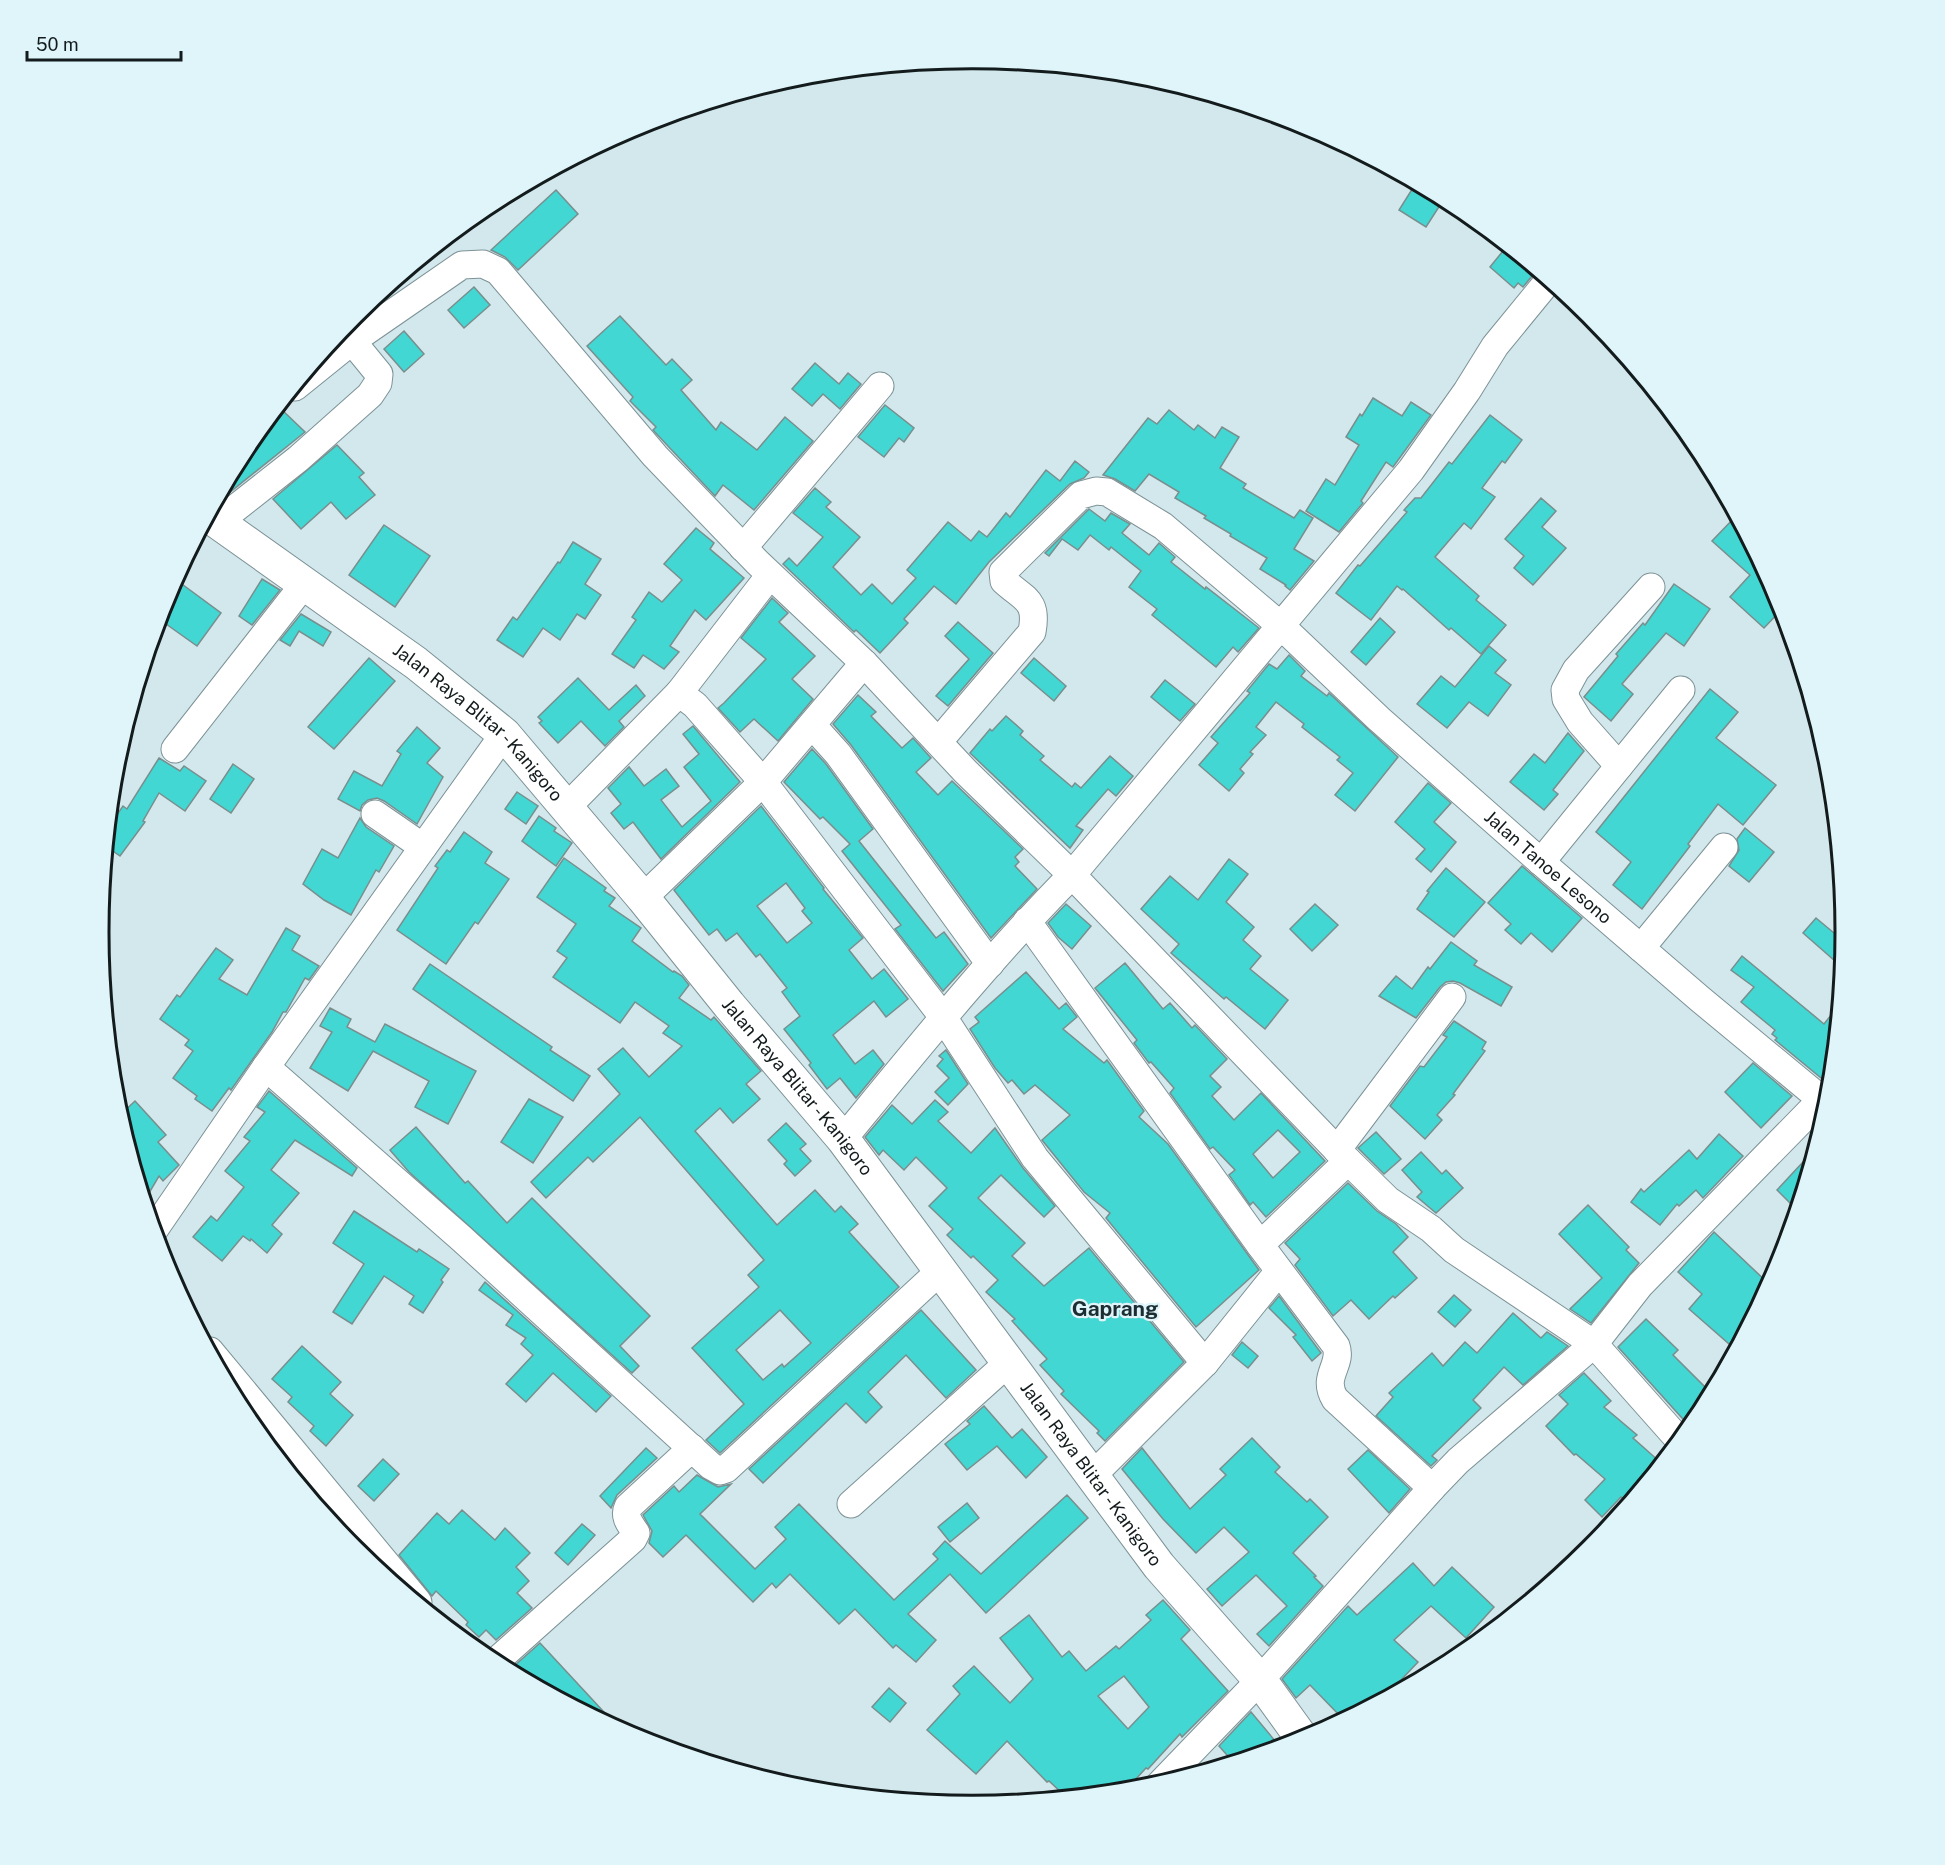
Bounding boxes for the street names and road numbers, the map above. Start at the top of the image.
street label: Jalan Raya Blitar - Kanigoro [389,639,567,805]
street label: Jalan Tanoe Lesono [1480,806,1616,928]
street label: Jalan Raya Blitar - Kanigoro [718,994,877,1179]
street label: Jalan Raya Blitar - Kanigoro [1016,1377,1166,1570]

